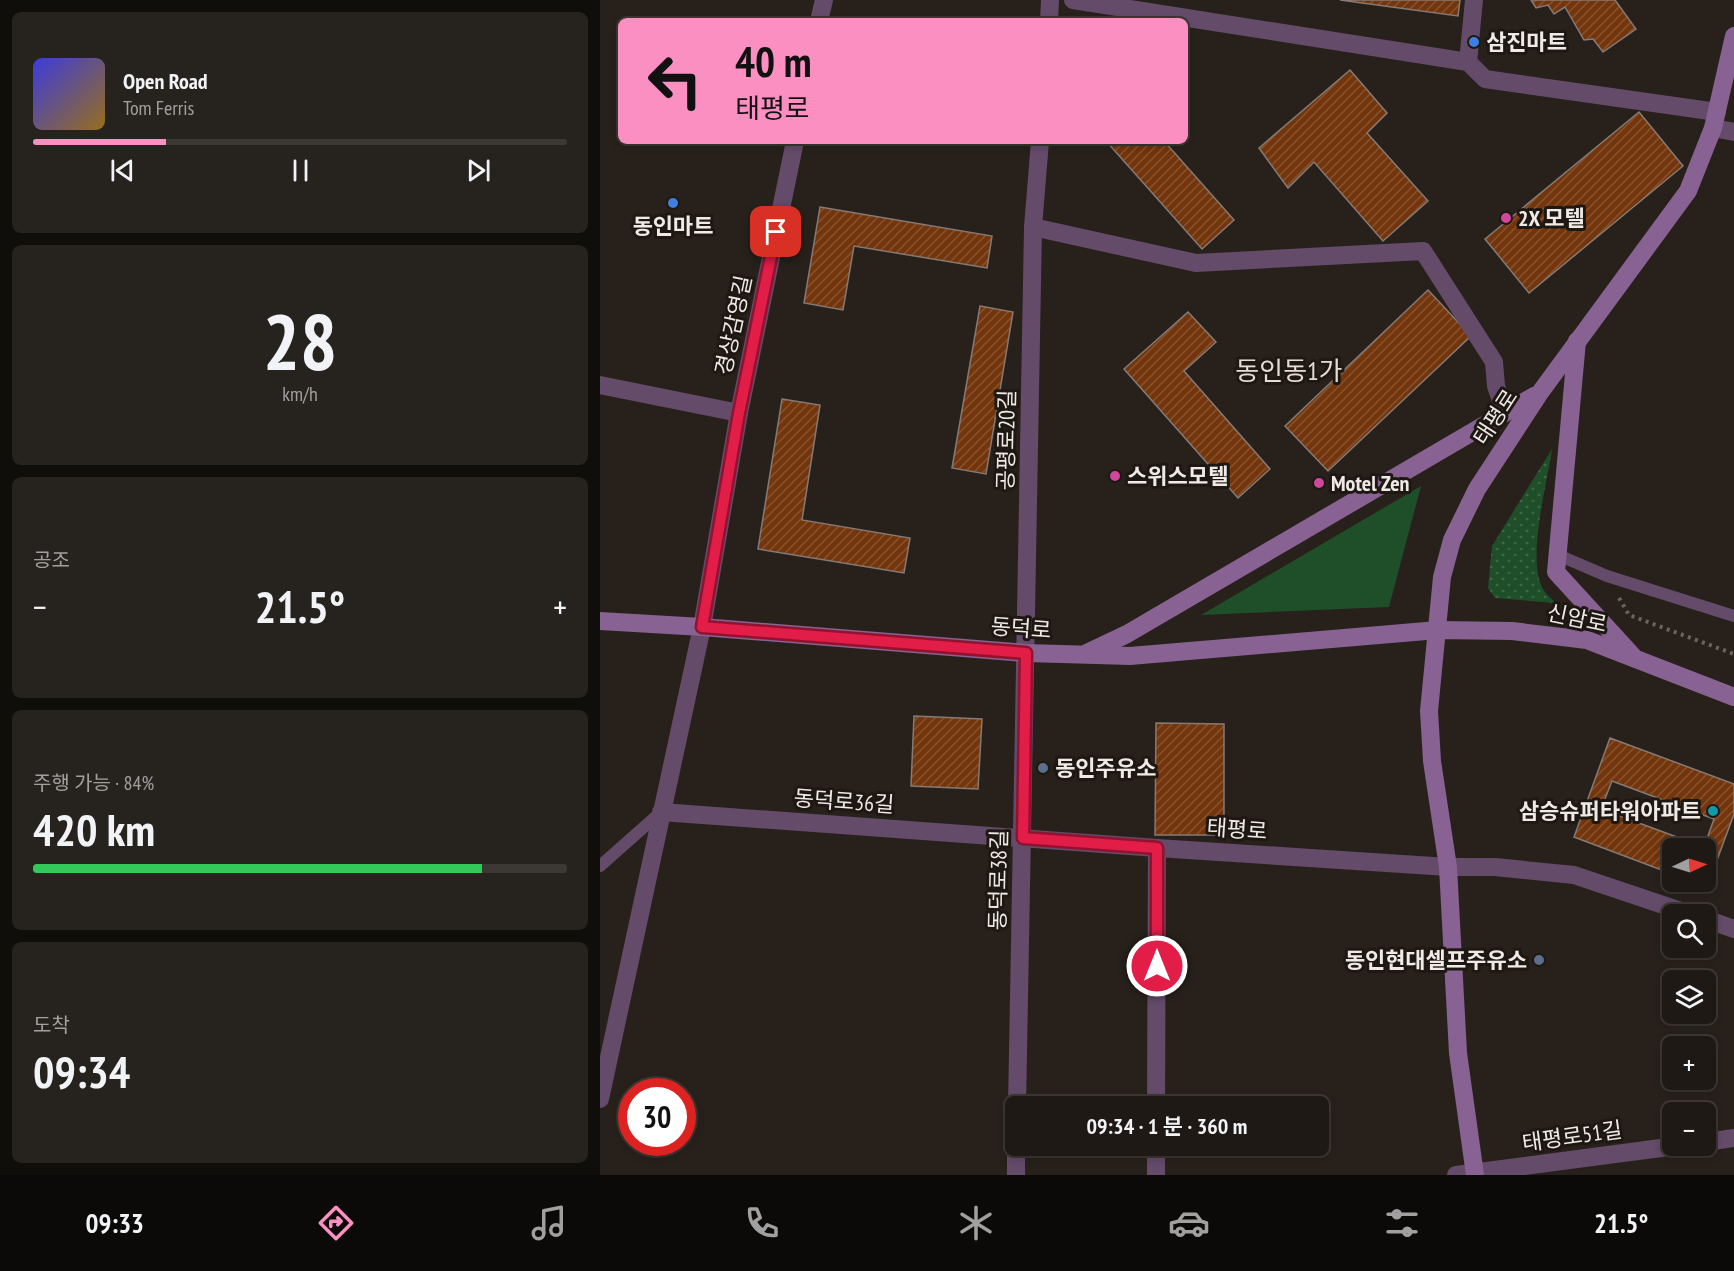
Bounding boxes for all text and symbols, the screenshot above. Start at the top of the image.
place label: 삼진마트 [1486,28,1567,56]
text: 40 m [735,34,812,89]
marker: 삼진마트 [1467,35,1481,49]
icon: left [636,42,714,120]
text: Open Road [123,67,208,95]
text: 태평로 [735,91,810,125]
text: Tom Ferris [123,95,194,121]
icon: previous [106,154,139,187]
icon: pause [284,154,317,187]
icon: next [462,154,495,187]
marker: 동인마트 [666,196,680,210]
place label: 2X 모텔 [1518,204,1585,232]
pin [750,206,801,257]
marker: 2X 모텔 [1499,211,1513,225]
place label: 동인마트 [633,212,713,240]
icon: arrive [759,215,792,248]
street label: 경상감영길 [709,273,757,377]
text: 28 [263,291,337,392]
district label: 동인동1가 [1235,354,1343,387]
text: km/h [282,381,318,407]
street label: 태평로 [1467,384,1523,450]
street label: 공평로20길 [991,389,1021,491]
place label: 스위스모텔 [1127,462,1228,490]
marker: 스위스모텔 [1108,469,1122,483]
place label: Motel Zen [1331,469,1410,497]
marker: Motel Zen [1312,476,1326,490]
text: 공조 [33,547,70,573]
text: 21.5° [255,577,345,635]
text: − [33,585,47,628]
text: + [553,585,567,628]
street label: 신암로 [1544,598,1610,638]
street label: 동덕로 [990,612,1052,644]
place label: 동인주유소 [1055,754,1156,782]
marker: 동인주유소 [1036,761,1050,775]
text: 주행 가능 · 84% [33,770,154,796]
street label: 동덕로36길 [793,784,895,818]
place label: 삼승슈퍼타워아파트 [1519,797,1701,825]
text: 420 km [33,800,155,858]
marker: 삼승슈퍼타워아파트 [1706,804,1720,818]
street label: 태평로 [1206,813,1268,845]
street label: 동덕로38길 [983,829,1013,931]
north arrow [1662,838,1716,892]
map controls [1662,838,1716,1156]
button: search [1662,904,1716,958]
position arrow [1125,934,1189,998]
place label: 동인현대셀프주유소 [1345,946,1527,974]
marker: 동인현대셀프주유소 [1532,953,1546,967]
button: layers [1662,970,1716,1024]
text: 도착 [33,1012,70,1038]
button: + [1662,1036,1716,1090]
text: 09:34 [33,1042,130,1100]
speed limit sign: 30 [618,1078,696,1156]
button: − [1662,1102,1716,1156]
text: 09:34 · 1 분 · 360 m [1087,1112,1247,1140]
street label: 태평로51길 [1520,1115,1624,1157]
icon: directions [315,1202,357,1244]
icon: music [528,1202,570,1244]
icon: phone [741,1202,783,1244]
icon: climate [955,1202,997,1244]
icon: car [1168,1202,1210,1244]
icon: filters [1381,1202,1423,1244]
text: 09:33 [86,1206,144,1240]
text: 21.5° [1594,1206,1648,1240]

